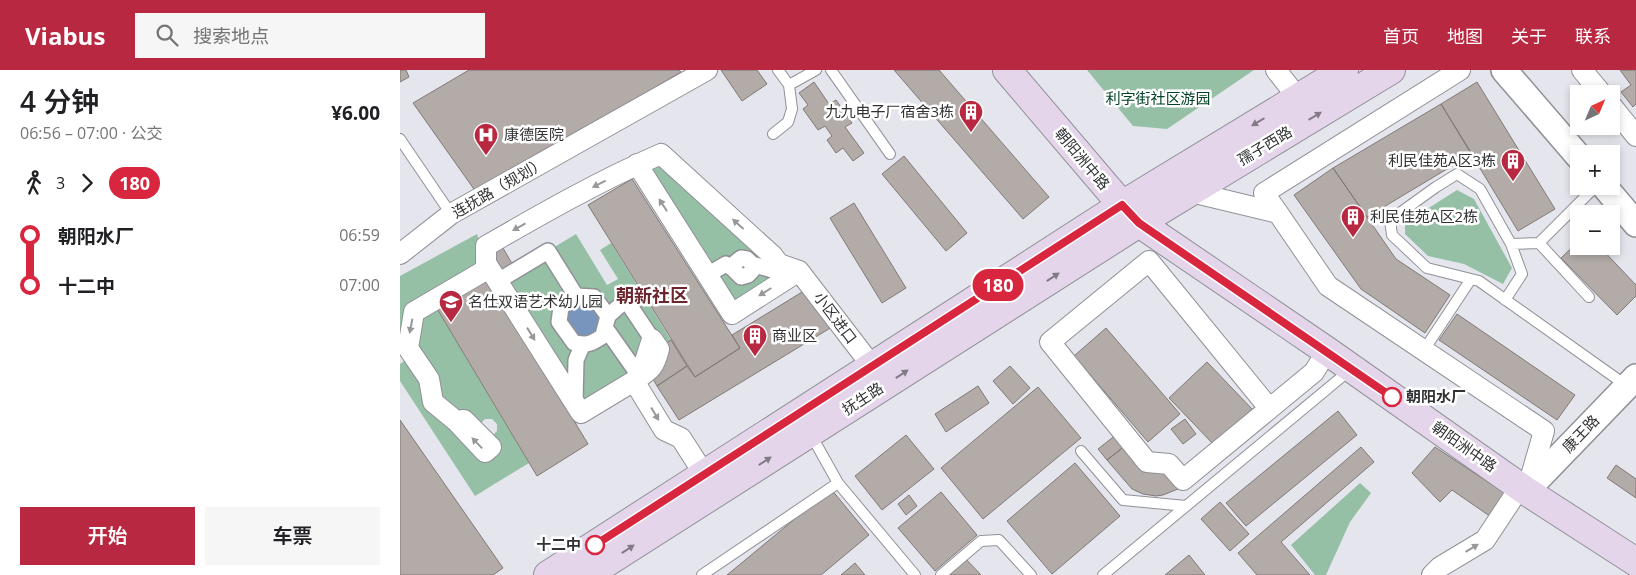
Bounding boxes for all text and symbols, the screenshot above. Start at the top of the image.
search box [135,13,485,58]
text: Viabus [25,19,105,52]
icon: search [153,21,181,49]
text: 搜索地点 [193,23,269,49]
text: 首页 [1383,24,1419,48]
text: 地图 [1447,24,1483,48]
text: 关于 [1511,24,1547,48]
text: 联系 [1575,24,1611,48]
text: 4 分钟 [20,82,99,120]
north arrow [1570,85,1620,135]
map controls [1570,85,1620,255]
park label: 利字街社区游园 [1105,88,1211,108]
building icon: 九九电子厂宿舍3栋 [958,99,984,133]
text: ¥6.00 [331,100,380,126]
place label: 九九电子厂宿舍3栋 [825,101,954,121]
one-way arrow [1309,111,1322,120]
one-way arrow [1251,118,1264,127]
street label: 孺子西路 [1234,121,1295,169]
text: 06:56 – 07:00 · 公交 [20,122,162,144]
hospital icon: 康德医院 [473,122,499,156]
street label: 朝阳洲中路 [1051,123,1115,194]
place label: 康德医院 [504,124,564,144]
button: + [1570,145,1620,195]
building icon: 利民佳苑A区3栋 [1500,148,1526,182]
place label: 利民佳苑A区3栋 [1388,150,1496,170]
street label: 连抚路（规划） [448,152,549,222]
icon: walk [20,169,48,197]
icon: forward [73,169,101,197]
text: 180 [119,171,150,195]
text: 3 [56,172,65,194]
one-way arrow [592,180,606,188]
one-way arrow [658,199,668,212]
building icon: 利民佳苑A区2栋 [1340,204,1366,238]
button: − [1570,205,1620,255]
place label: 利民佳苑A区2栋 [1370,206,1478,226]
one-way arrow [732,218,744,230]
text: 朝阳水厂 [58,223,134,249]
one-way arrow [512,223,525,232]
text: 06:59 [339,224,380,246]
line badge: 180 [969,269,1027,301]
one-way arrow [1047,272,1060,282]
text: 十二中 [58,273,115,299]
text: 180 [983,273,1013,297]
text: 07:00 [339,274,380,296]
district label: 朝新社区 [616,283,688,307]
street label: 小区进口 [810,287,862,347]
one-way arrow [759,288,772,297]
school or university icon: 名仕双语艺术幼儿园 [438,289,464,323]
place label: 名仕双语艺术幼儿园 [468,291,603,311]
one-way arrow [407,318,415,334]
building icon: 商业区 [742,323,768,357]
place label: 商业区 [772,325,817,345]
one-way arrow [526,327,536,340]
one-way arrow [895,369,908,379]
street label: 抚生路 [838,378,887,419]
place label: 朝阳水厂 [1406,386,1466,406]
marker: 朝阳水厂 [1382,387,1402,407]
one-way arrow [650,408,659,421]
street label: 康王路 [1557,410,1603,456]
street label: 朝阳洲中路 [1428,416,1501,476]
one-way arrow [471,437,483,449]
one-way arrow [758,457,771,466]
button: 开始 [20,507,195,565]
button: 车票 [205,507,380,565]
place label: 十二中 [536,534,581,554]
marker: 十二中 [585,535,605,555]
one-way arrow [1466,543,1479,552]
one-way arrow [621,544,634,553]

